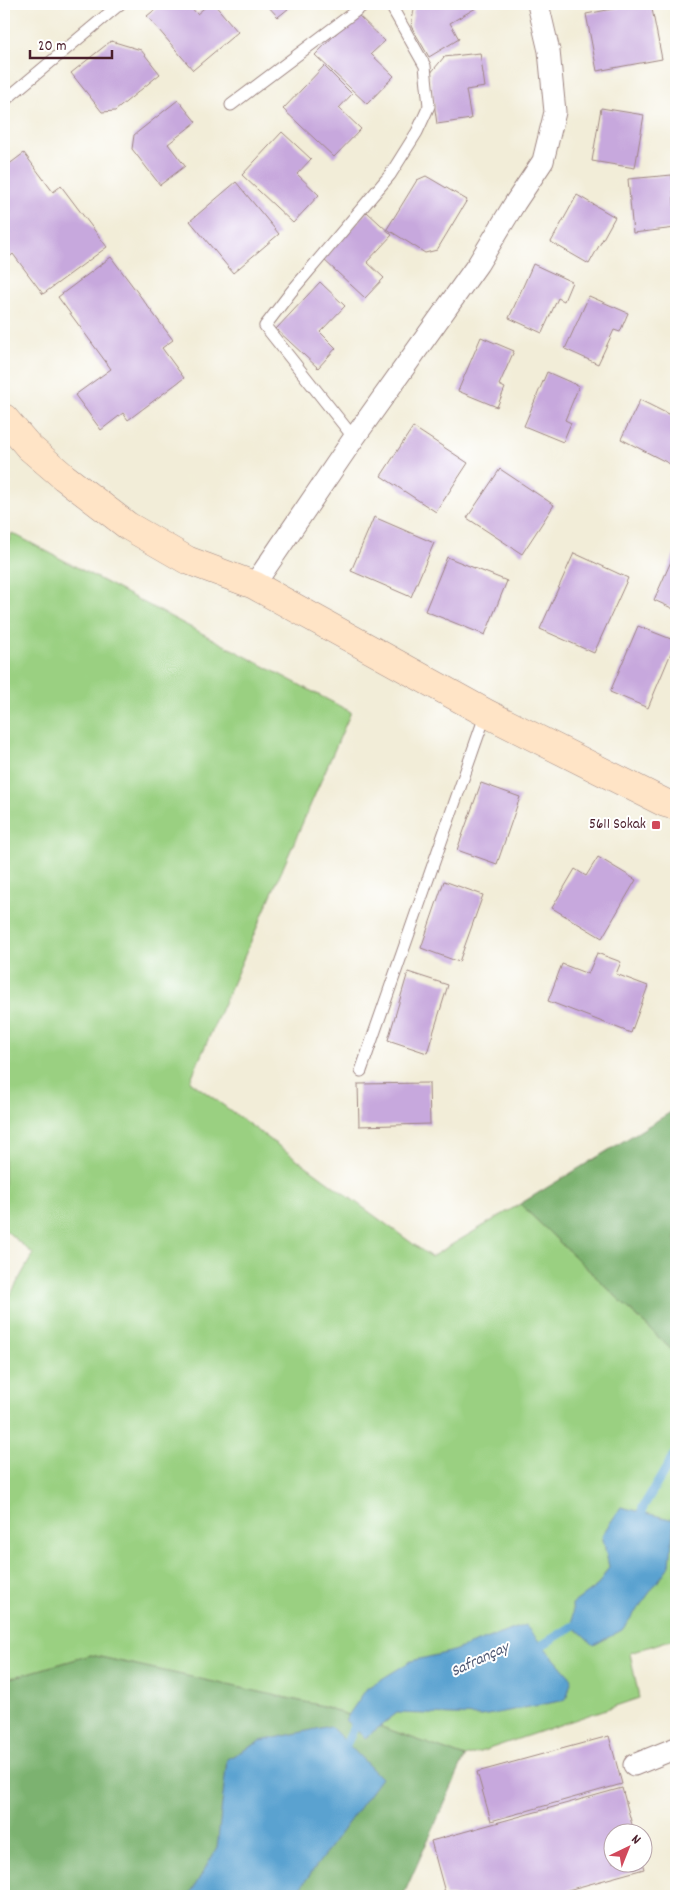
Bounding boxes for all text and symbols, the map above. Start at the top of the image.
scale bar [30,28,112,60]
text: 20 m [38,36,66,58]
place label: 5611 Sokak [589,814,646,836]
marker: 5611 Sokak [650,819,662,831]
water label: Safrançay [447,1636,515,1683]
north arrow [602,1822,652,1872]
text: N [626,1830,645,1850]

